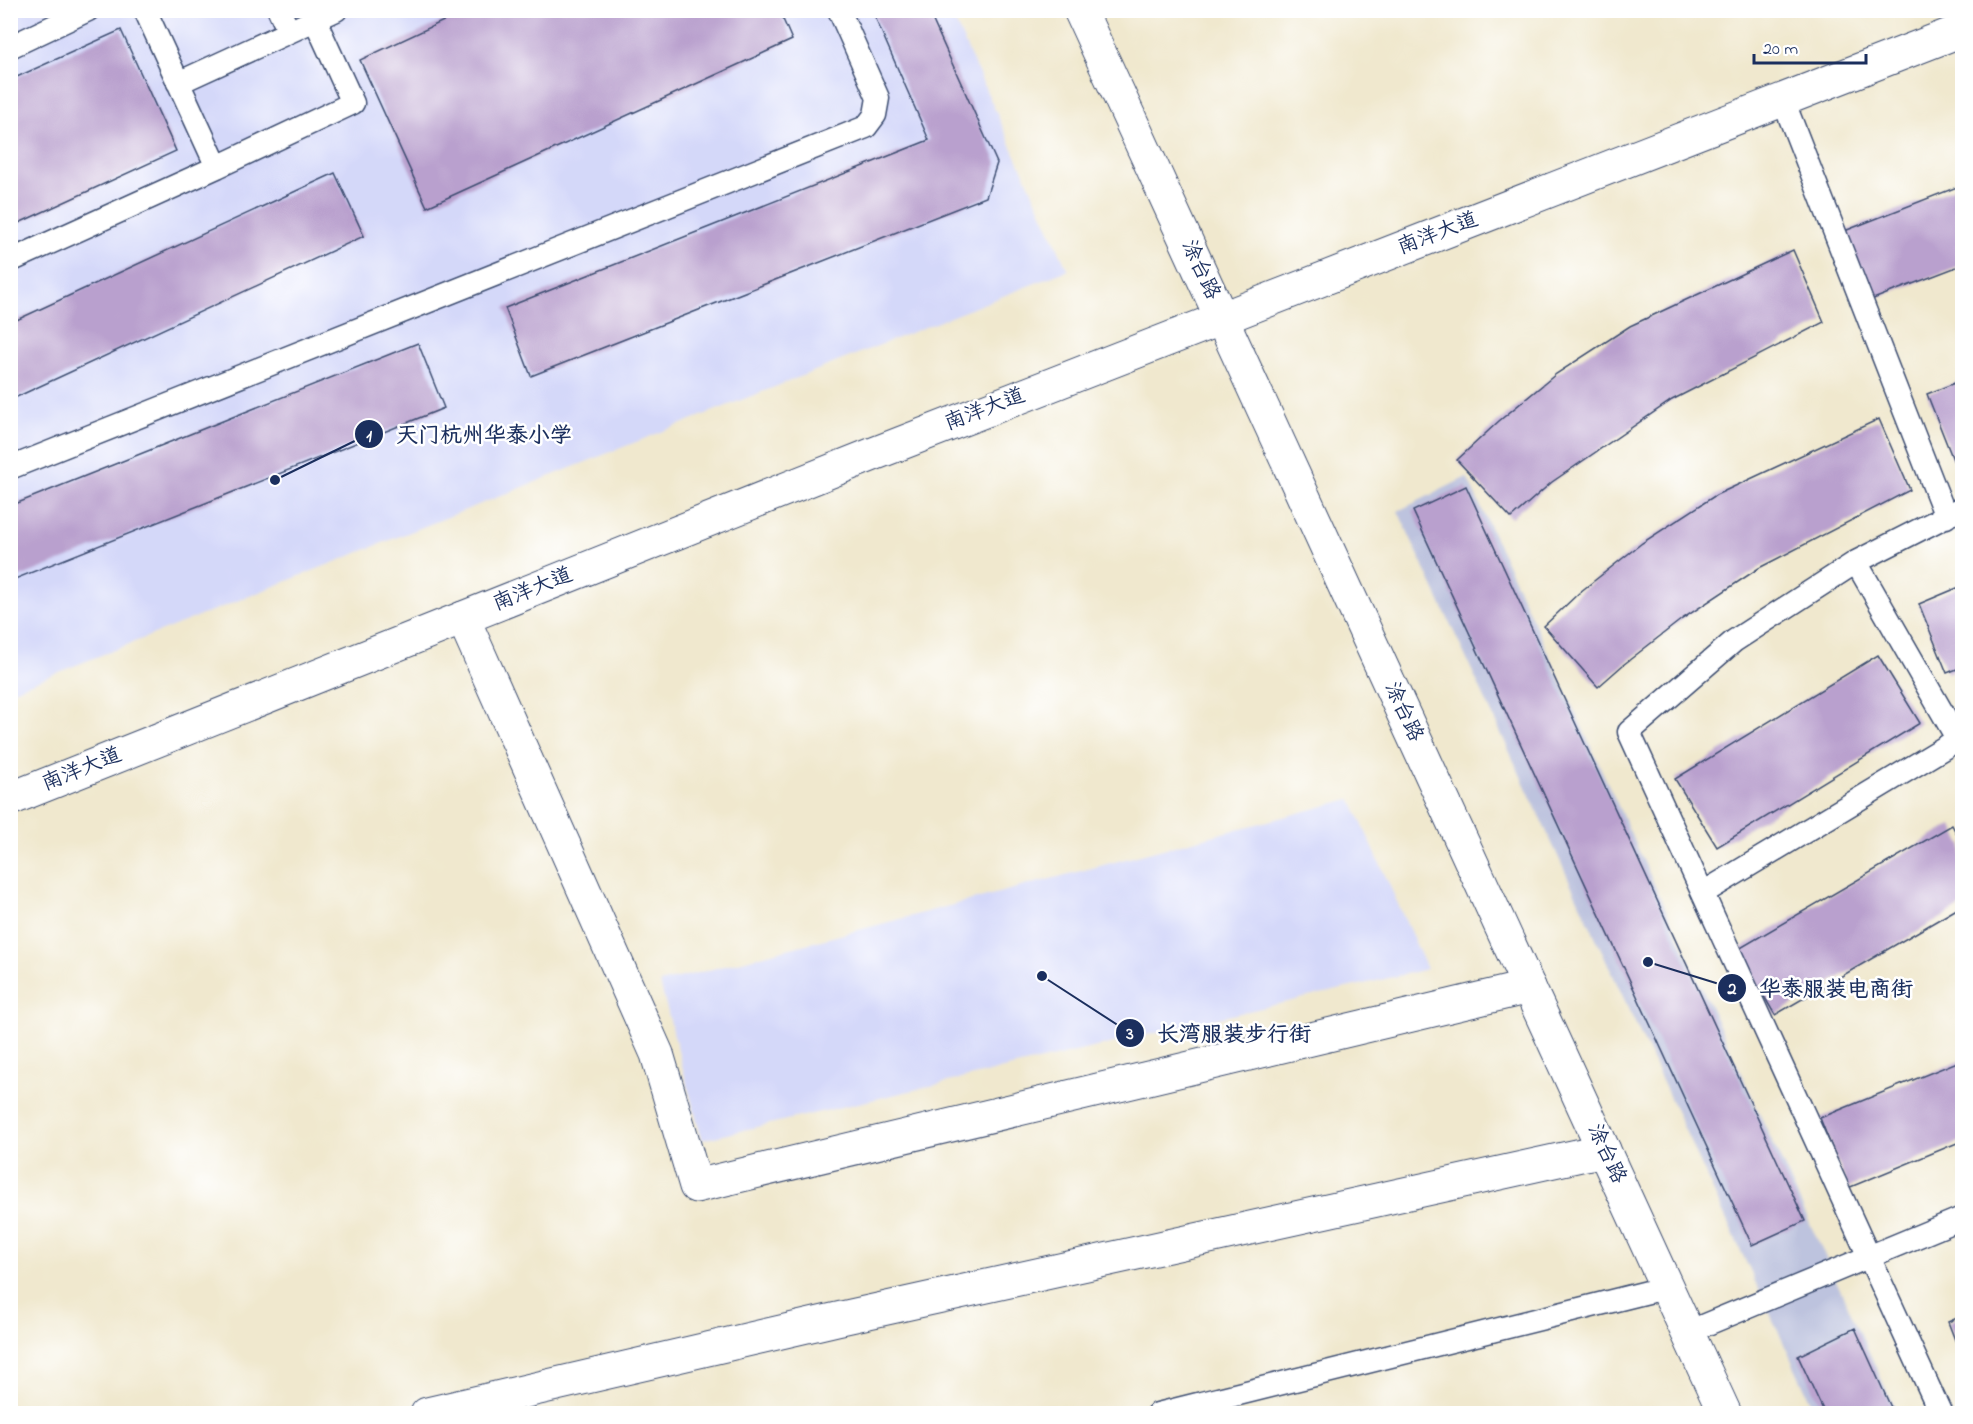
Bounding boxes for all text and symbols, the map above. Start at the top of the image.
scale bar [1754,27,1866,65]
text: 20 m [1763,37,1798,63]
street label: 南洋大道 [1393,205,1483,263]
street label: 涂台路 [1173,235,1227,305]
street label: 南洋大道 [940,381,1030,439]
callout: 天门杭州华泰小学 [354,414,584,454]
text: 天门杭州华泰小学 [396,421,572,453]
text: 1 [366,424,372,450]
street label: 南洋大道 [488,560,578,620]
street label: 涂台路 [1376,677,1430,747]
street label: 南洋大道 [37,740,127,800]
callout: 华泰服装电商街 [1717,968,1925,1008]
text: 华泰服装电商街 [1759,975,1913,1007]
text: 2 [1727,977,1737,1003]
callout: 长湾服装步行街 [1115,1013,1323,1053]
text: 长湾服装步行街 [1157,1020,1311,1052]
text: 3 [1125,1022,1134,1048]
street label: 涂台路 [1579,1119,1633,1189]

